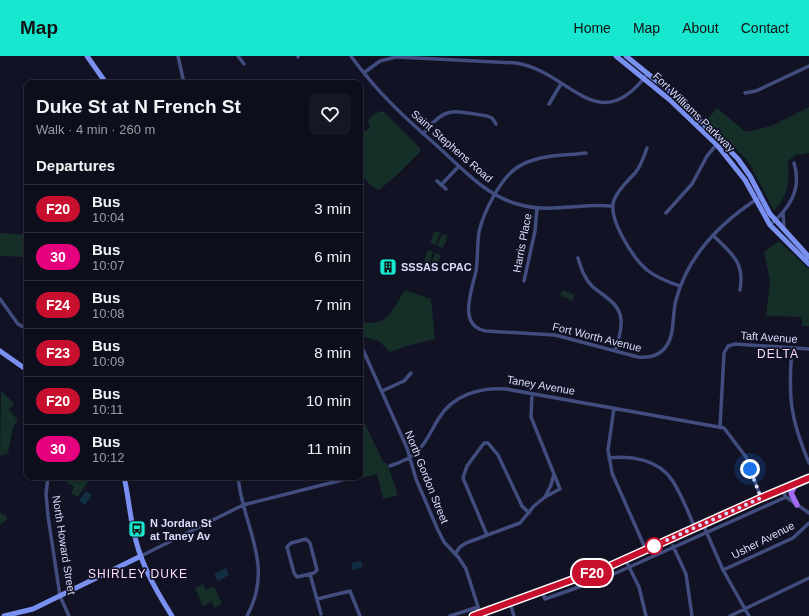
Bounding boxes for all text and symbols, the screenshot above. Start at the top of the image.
text: Map [20,17,58,38]
text: Home [574,20,611,36]
text: Map [633,20,660,36]
text: About [682,20,719,36]
text: Contact [741,20,789,36]
street label: Fort Williams Parkway [651,70,738,154]
button: heart [309,93,351,135]
text: Duke St at N French St [36,96,241,117]
street label: Saint Stephens Road [409,107,495,185]
text: Walk · 4 min · 260 m [36,122,155,137]
text: Departures [36,157,115,174]
text: Bus [92,193,120,210]
text: 3 min [314,200,351,217]
text: F20 [46,201,70,217]
text: 10:04 [92,210,125,225]
street label: Harris Place [510,212,534,274]
text: Bus [92,241,120,258]
text: 6 min [314,248,351,265]
text: 30 [50,249,66,265]
building icon: SSSAS CPAC [378,257,398,277]
text: 10:07 [92,258,125,273]
place label: SSSAS CPAC [401,261,472,273]
text: Bus [92,289,120,306]
text: 7 min [314,296,351,313]
text: F24 [46,297,70,313]
text: 10:08 [92,306,125,321]
street label: Fort Worth Avenue [551,320,643,354]
street label: Taft Avenue [740,329,798,345]
text: Bus [92,337,120,354]
text: 8 min [314,344,351,361]
text: F23 [46,345,70,361]
district label: DELTA [757,347,799,361]
text: 10:09 [92,354,125,369]
street label: Taney Avenue [506,373,576,397]
text: Bus [92,385,120,402]
text: 10 min [306,392,351,409]
text: F20 [46,393,70,409]
text: 10:11 [92,402,124,417]
street label: North Gordon Street [403,429,451,525]
text: Bus [92,433,120,450]
text: 11 min [307,440,351,457]
text: 30 [50,441,66,457]
text: 10:12 [92,450,125,465]
your location [740,459,760,479]
street label: North Howard Street [50,495,78,595]
place label: N Jordan St at Taney Av [150,517,212,542]
bus stop icon: N Jordan St at Taney Av [127,519,147,539]
street label: Usher Avenue [730,519,796,561]
unlabelled marker [645,537,663,555]
line badge: F20 [569,560,615,586]
text: F20 [580,565,604,581]
district label: SHIRLEY DUKE [88,567,188,581]

